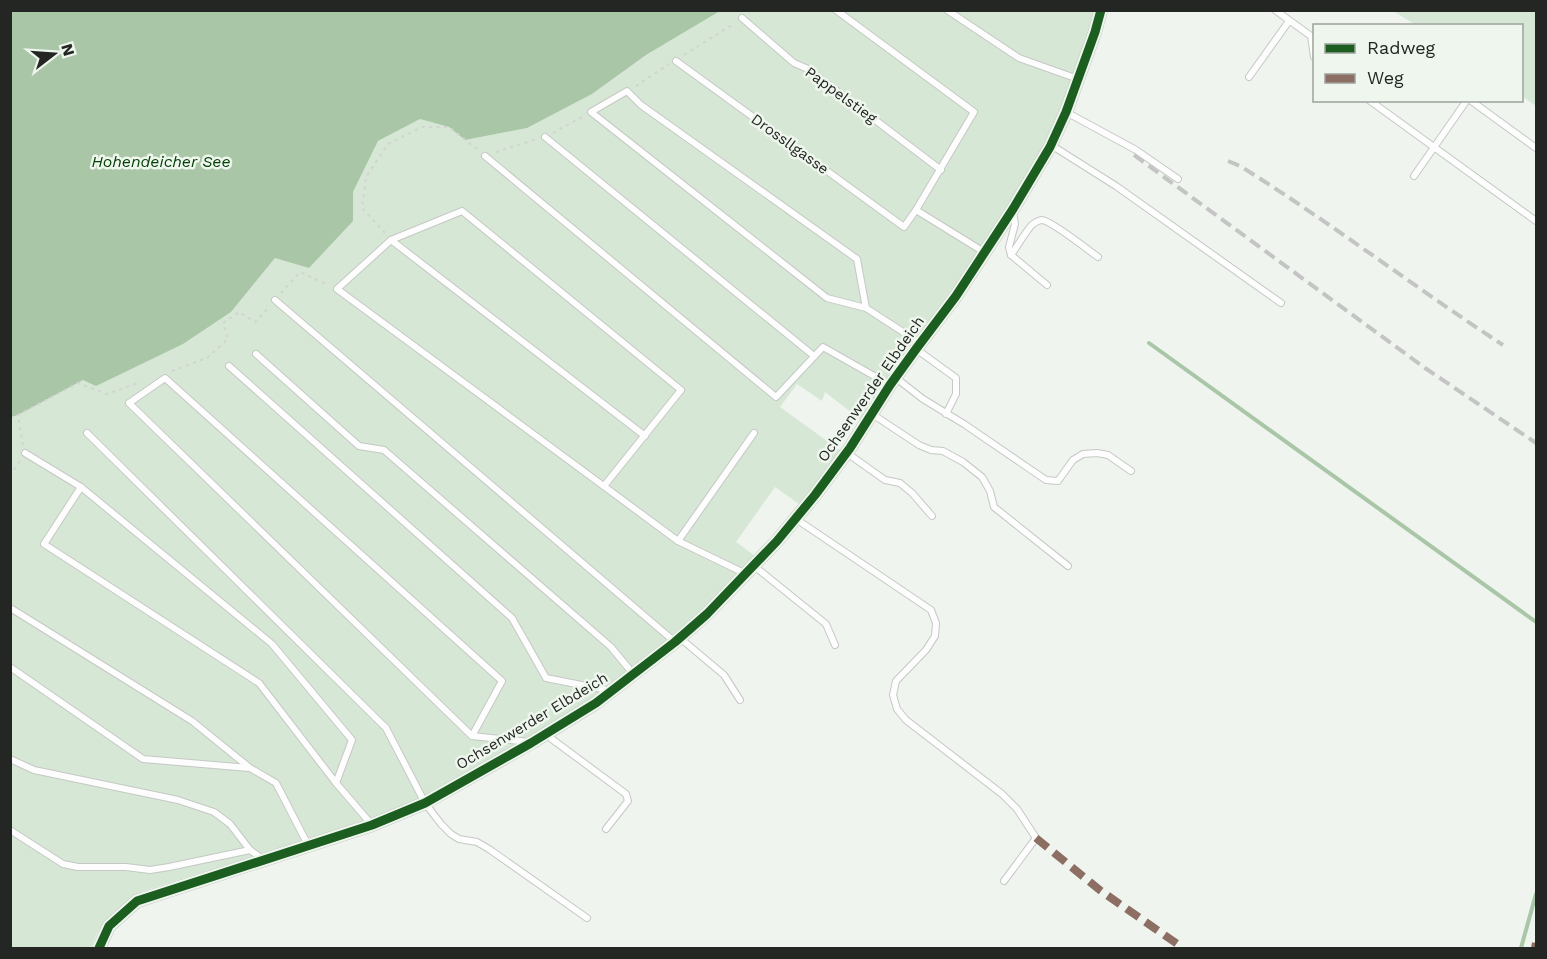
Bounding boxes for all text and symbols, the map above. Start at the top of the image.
north arrow [24,24,84,84]
legend [1313,24,1523,102]
text: Radweg [1367,37,1436,58]
text: N [57,41,79,58]
street label: Pappelstieg [802,63,880,127]
text: Weg [1367,67,1404,88]
street label: Drossllgasse [748,110,832,178]
water label: Hohendeicher See [91,152,231,171]
street label: Ochsenwerder Elbdeich [814,313,928,465]
street label: Ochsenwerder Elbdeich [453,669,611,773]

